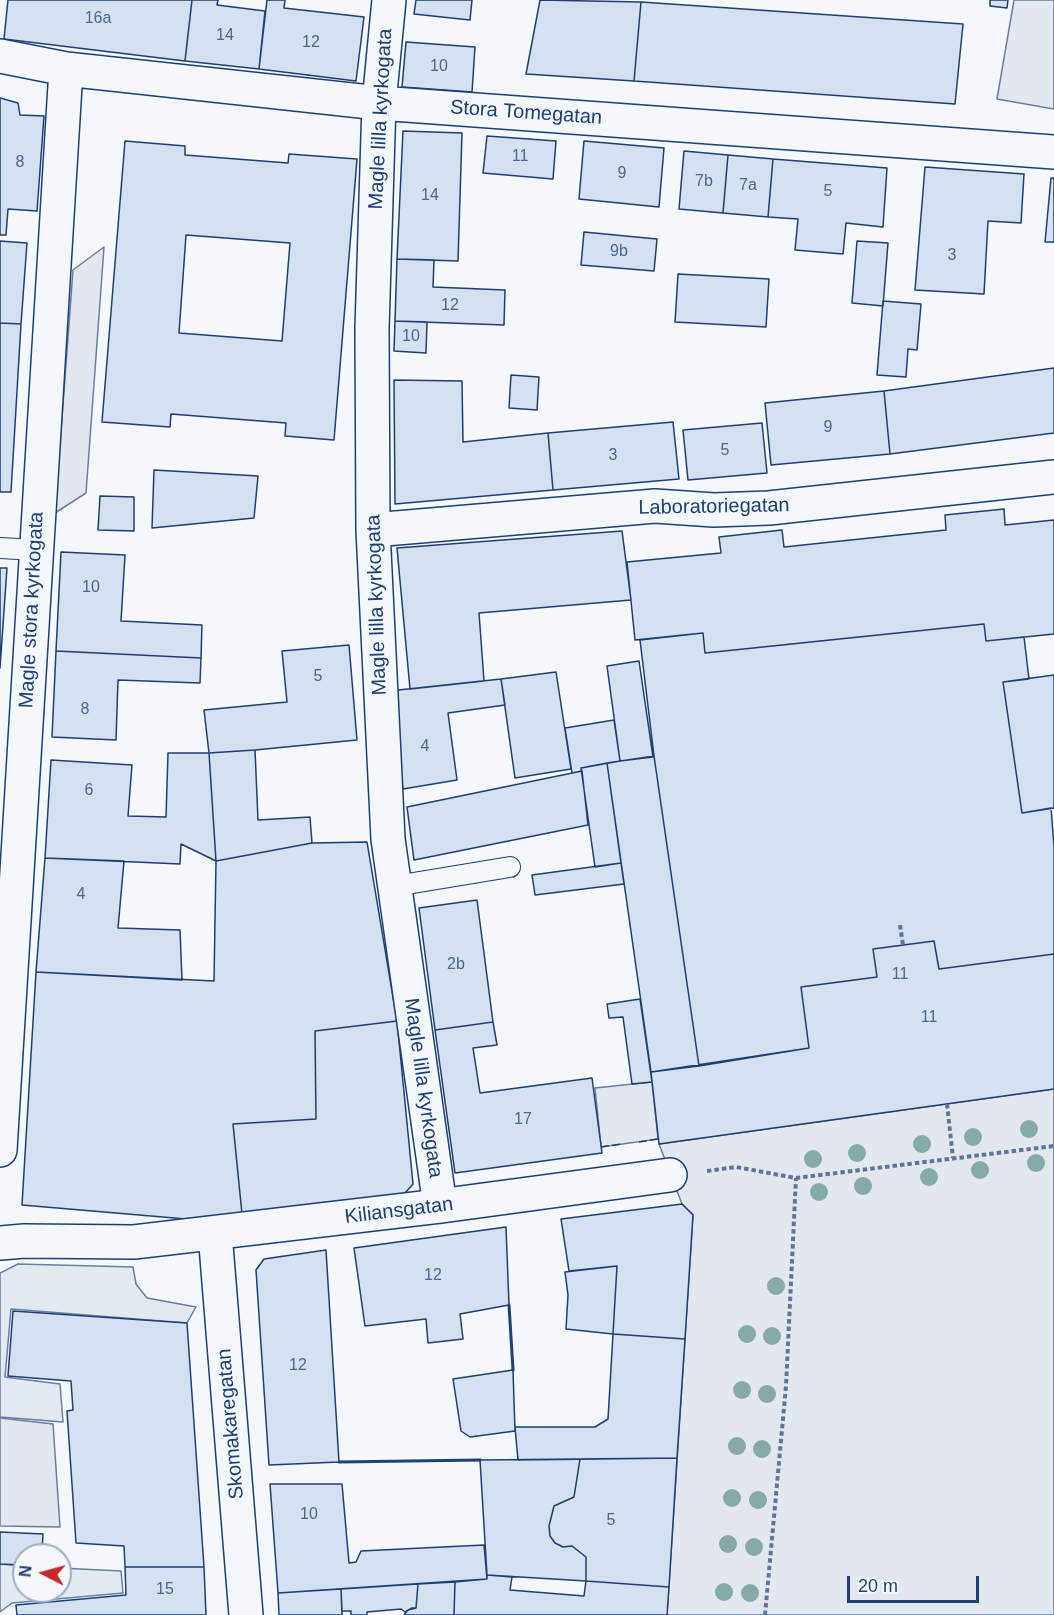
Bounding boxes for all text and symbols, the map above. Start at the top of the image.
house number: 16a [85,9,111,29]
house number: 14 [216,26,234,46]
street label: Magle lilla kyrkogata [364,28,398,210]
house number: 12 [302,33,320,53]
house number: 10 [430,57,448,77]
street label: Stora Tomegatan [449,96,603,130]
house number: 11 [512,147,528,167]
house number: 8 [16,153,24,173]
house number: 9 [618,164,626,184]
house number: 7b [695,172,713,192]
house number: 7a [739,176,757,196]
house number: 5 [824,182,832,202]
house number: 14 [421,186,439,206]
house number: 9b [610,242,628,262]
house number: 3 [948,246,956,266]
house number: 12 [441,296,459,316]
house number: 10 [402,327,420,347]
house number: 9 [824,418,832,438]
house number: 5 [721,441,729,461]
house number: 3 [609,446,617,466]
street label: Laboratoriegatan [638,494,790,520]
street label: Magle stora kyrkogata [15,511,49,709]
street label: Magle lilla kyrkogata [362,514,392,696]
house number: 10 [82,578,100,598]
house number: 5 [314,667,322,687]
house number: 8 [81,700,89,720]
house number: 4 [421,737,429,757]
house number: 6 [85,781,93,801]
house number: 4 [77,885,85,905]
house number: 2b [447,955,465,975]
house number: 11 [892,965,908,985]
street label: Magle lilla kyrkogata [399,997,447,1179]
house number: 11 [921,1008,937,1028]
house number: 17 [514,1110,532,1130]
street label: Kiliansgatan [343,1192,455,1230]
house number: 12 [424,1266,442,1286]
street label: Skomakaregatan [212,1348,250,1500]
house number: 12 [289,1356,307,1376]
house number: 10 [300,1505,318,1525]
house number: 5 [607,1511,615,1531]
north arrow [12,1543,72,1603]
scale bar [850,1564,982,1602]
text: N [17,1565,35,1578]
text: 20 m [858,1576,898,1596]
house number: 15 [156,1580,174,1600]

